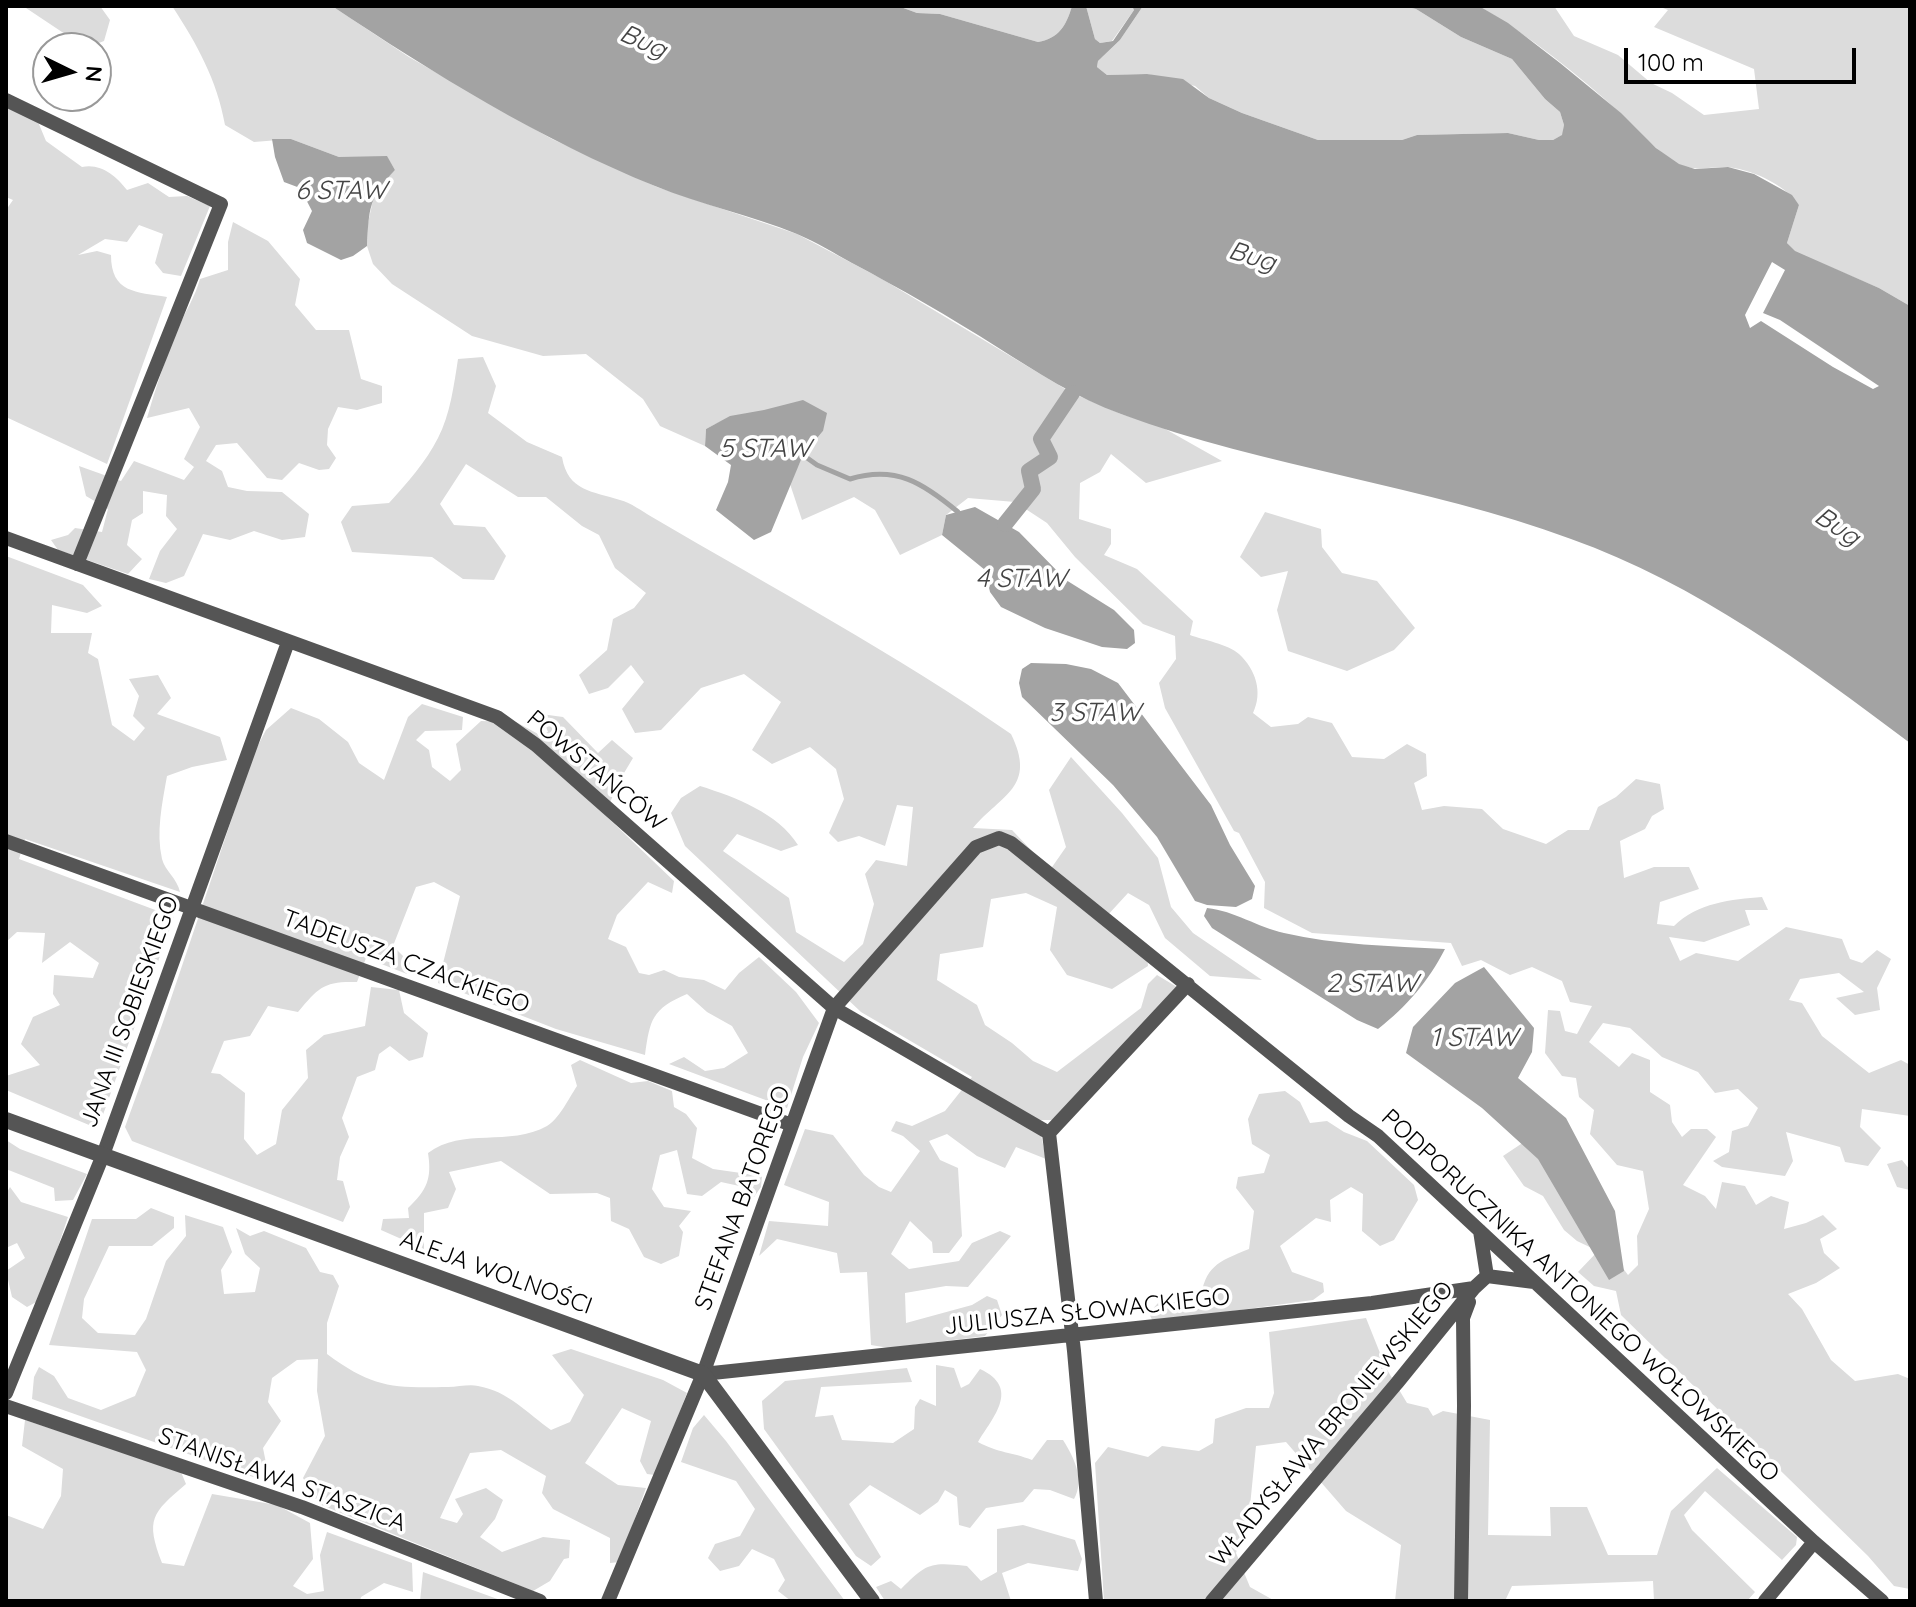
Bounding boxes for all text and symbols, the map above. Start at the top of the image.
water label: Bug [615,18,671,66]
north arrow [32,32,112,112]
scale bar [1628,32,1860,82]
text: 100 m [1638,47,1704,77]
text: N [79,65,109,83]
water label: 6 STAW [295,175,387,207]
water label: Bug [1225,235,1279,279]
water label: 5 STAW [719,433,811,465]
water label: Bug [1809,501,1865,553]
water label: 4 STAW [975,563,1067,595]
water label: 3 STAW [1049,697,1141,729]
street label: POWSTAŃCÓW [521,705,671,837]
street label: JANA III SOBIESKIEGO [75,892,185,1132]
street label: TADEUSZA CZACKIEGO [279,904,533,1020]
water label: 2 STAW [1326,968,1418,1000]
water label: 1 STAW [1430,1022,1518,1054]
street label: STEFANA BATOREGO [689,1082,797,1314]
street label: PODPORUCZNIKA ANTONIEGO WOŁOWSKIEGO [1375,1103,1785,1489]
street label: ALEJA WOLNOŚCI [396,1225,596,1321]
street label: WŁADYSŁAWA BRONIEWSKIEGO [1204,1276,1460,1572]
street label: JULIUSZA SŁOWACKIEGO [942,1283,1232,1341]
street label: STANISŁAWA STASZICA [154,1422,410,1538]

